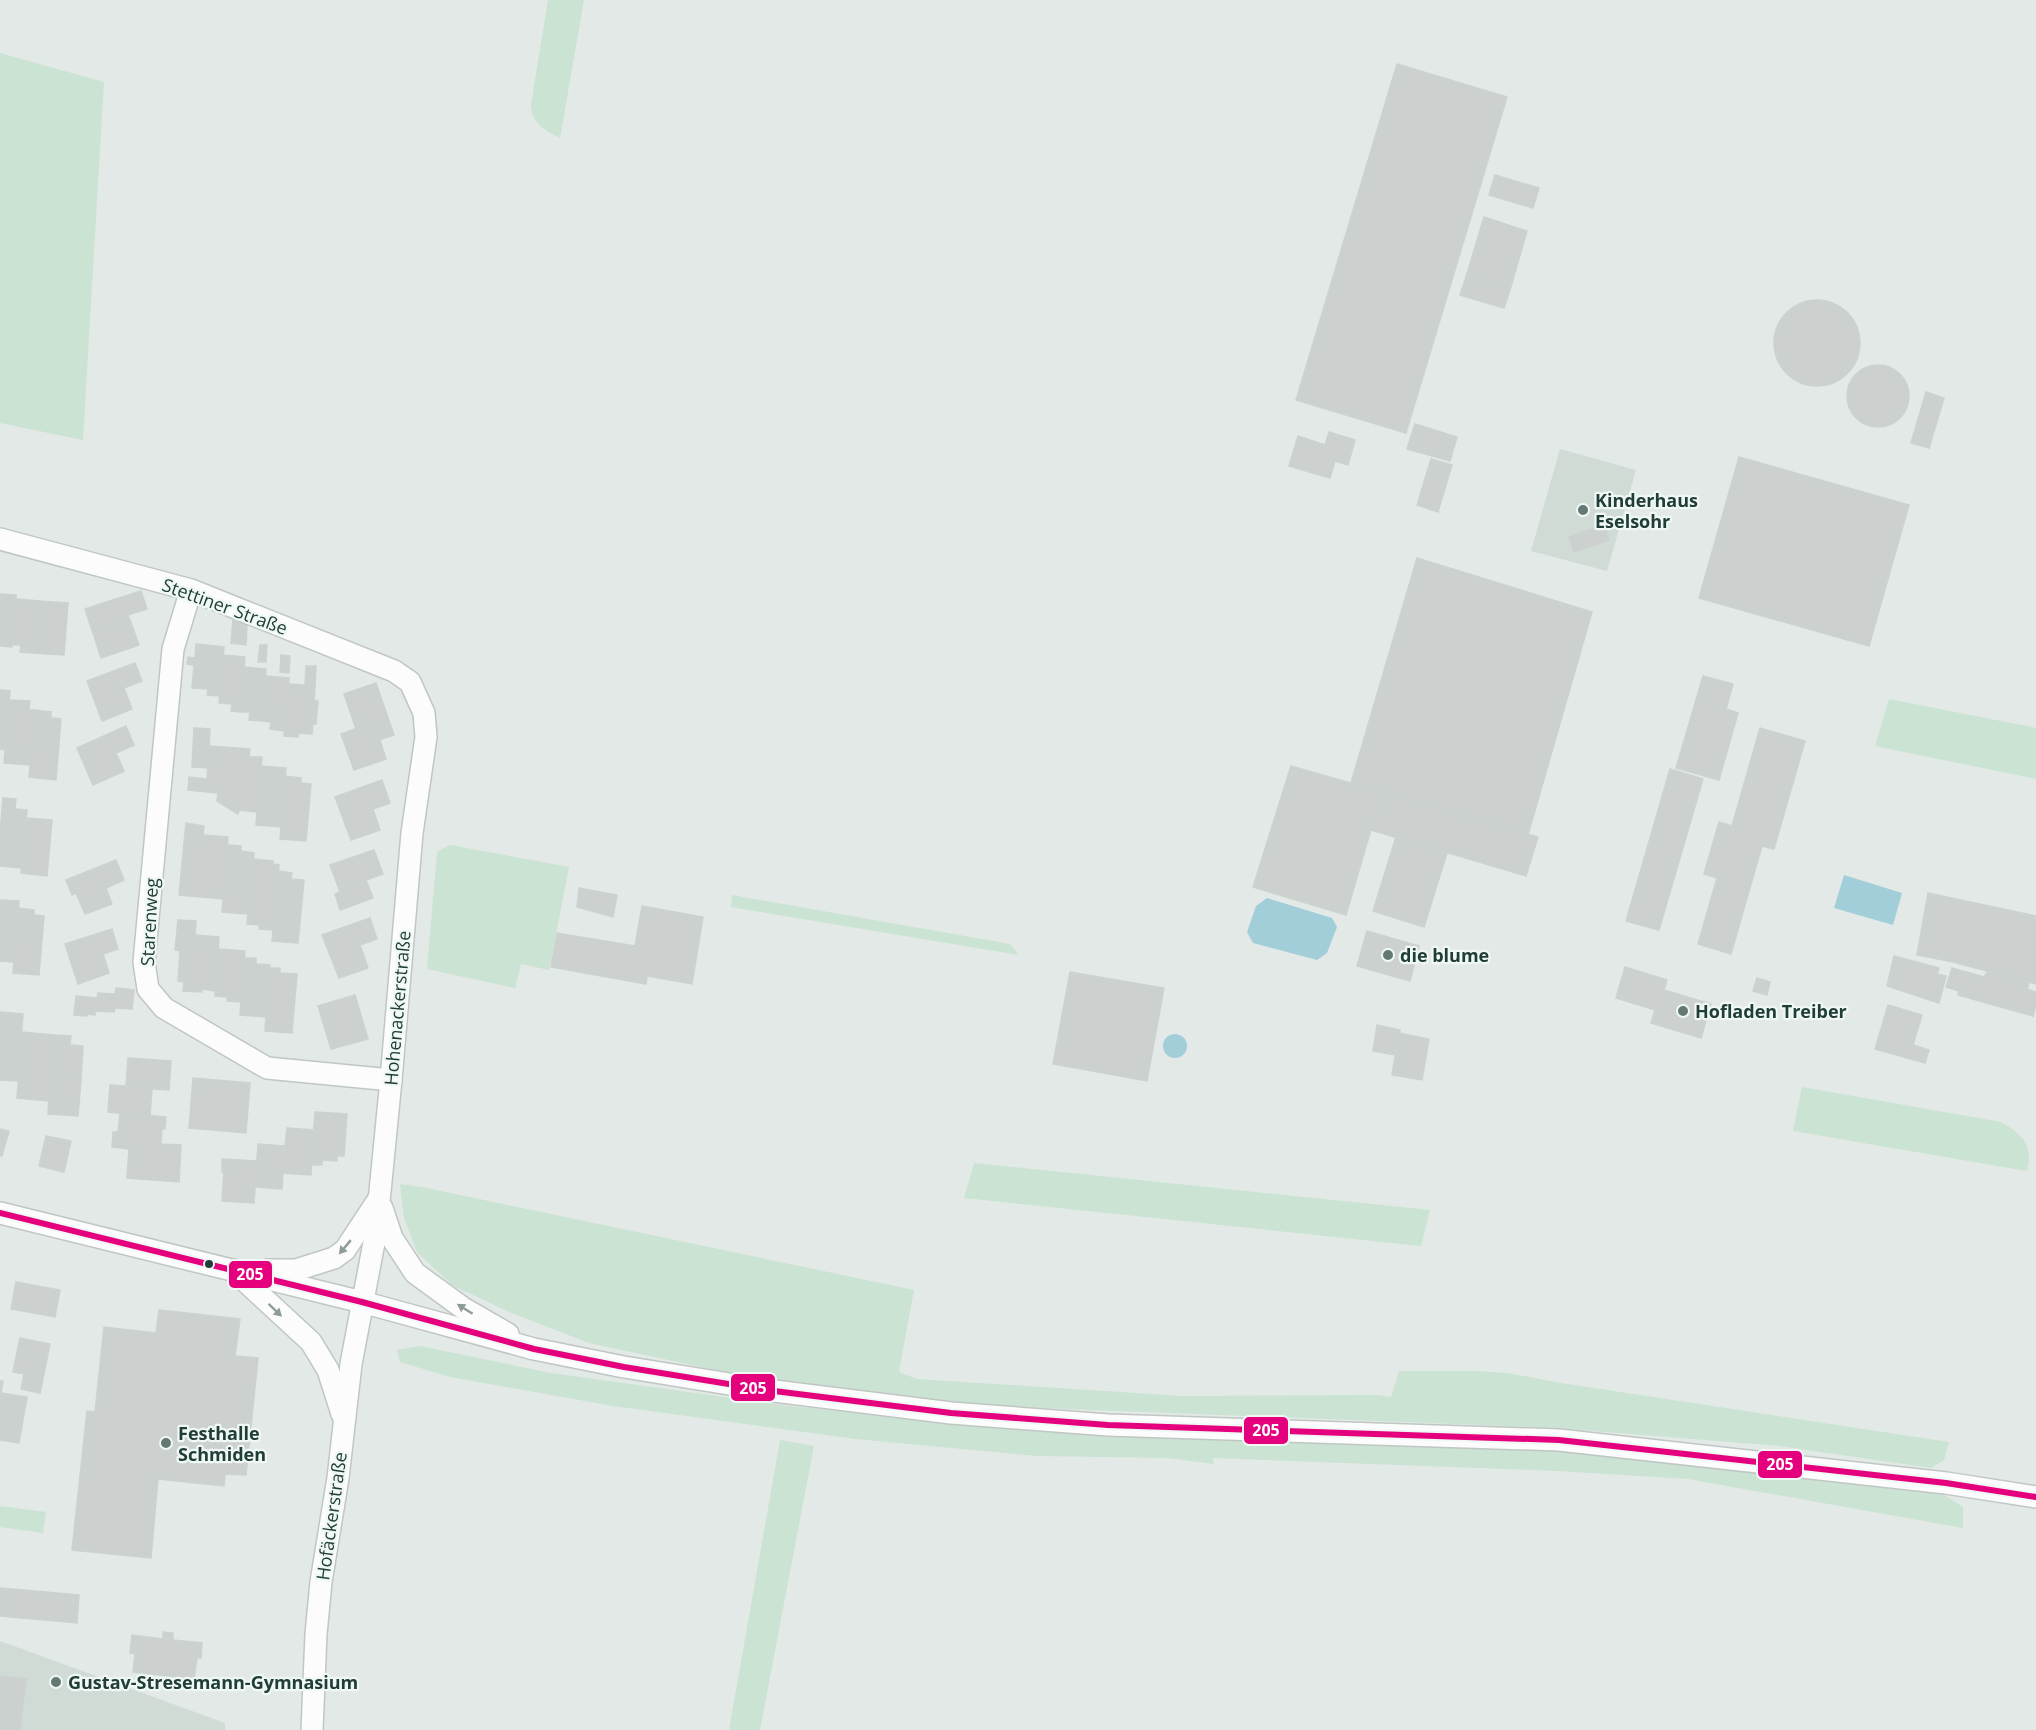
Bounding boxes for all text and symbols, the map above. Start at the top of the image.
place label: Kinderhaus Eselsohr [1595,488,1698,533]
marker: Kinderhaus Eselsohr [1576,503,1590,517]
street label: Stettiner Straße [159,572,291,640]
street label: Starenweg [135,877,163,967]
street label: Hohenackerstraße [378,929,416,1087]
place label: die blume [1400,943,1489,967]
marker: die blume [1381,948,1395,962]
place label: Hofladen Treiber [1695,999,1847,1023]
marker: Hofladen Treiber [1676,1004,1690,1018]
one-way arrow [339,1239,352,1255]
unlabelled marker [203,1258,215,1270]
line badge: 205 [228,1260,273,1289]
text: 205 [236,1263,264,1285]
one-way arrow [268,1303,282,1317]
one-way arrow [457,1303,474,1314]
line badge: 205 [730,1373,776,1402]
text: 205 [739,1377,767,1399]
line badge: 205 [1243,1416,1289,1445]
text: 205 [1252,1419,1280,1441]
place label: Festhalle Schmiden [178,1421,266,1466]
marker: Festhalle Schmiden [159,1436,173,1450]
street label: Hofäckerstraße [310,1450,352,1582]
line badge: 205 [1757,1450,1803,1479]
text: 205 [1766,1453,1794,1475]
place label: Gustav-Stresemann-Gymnasium [68,1670,358,1694]
marker: Gustav-Stresemann-Gymnasium [49,1675,63,1689]

